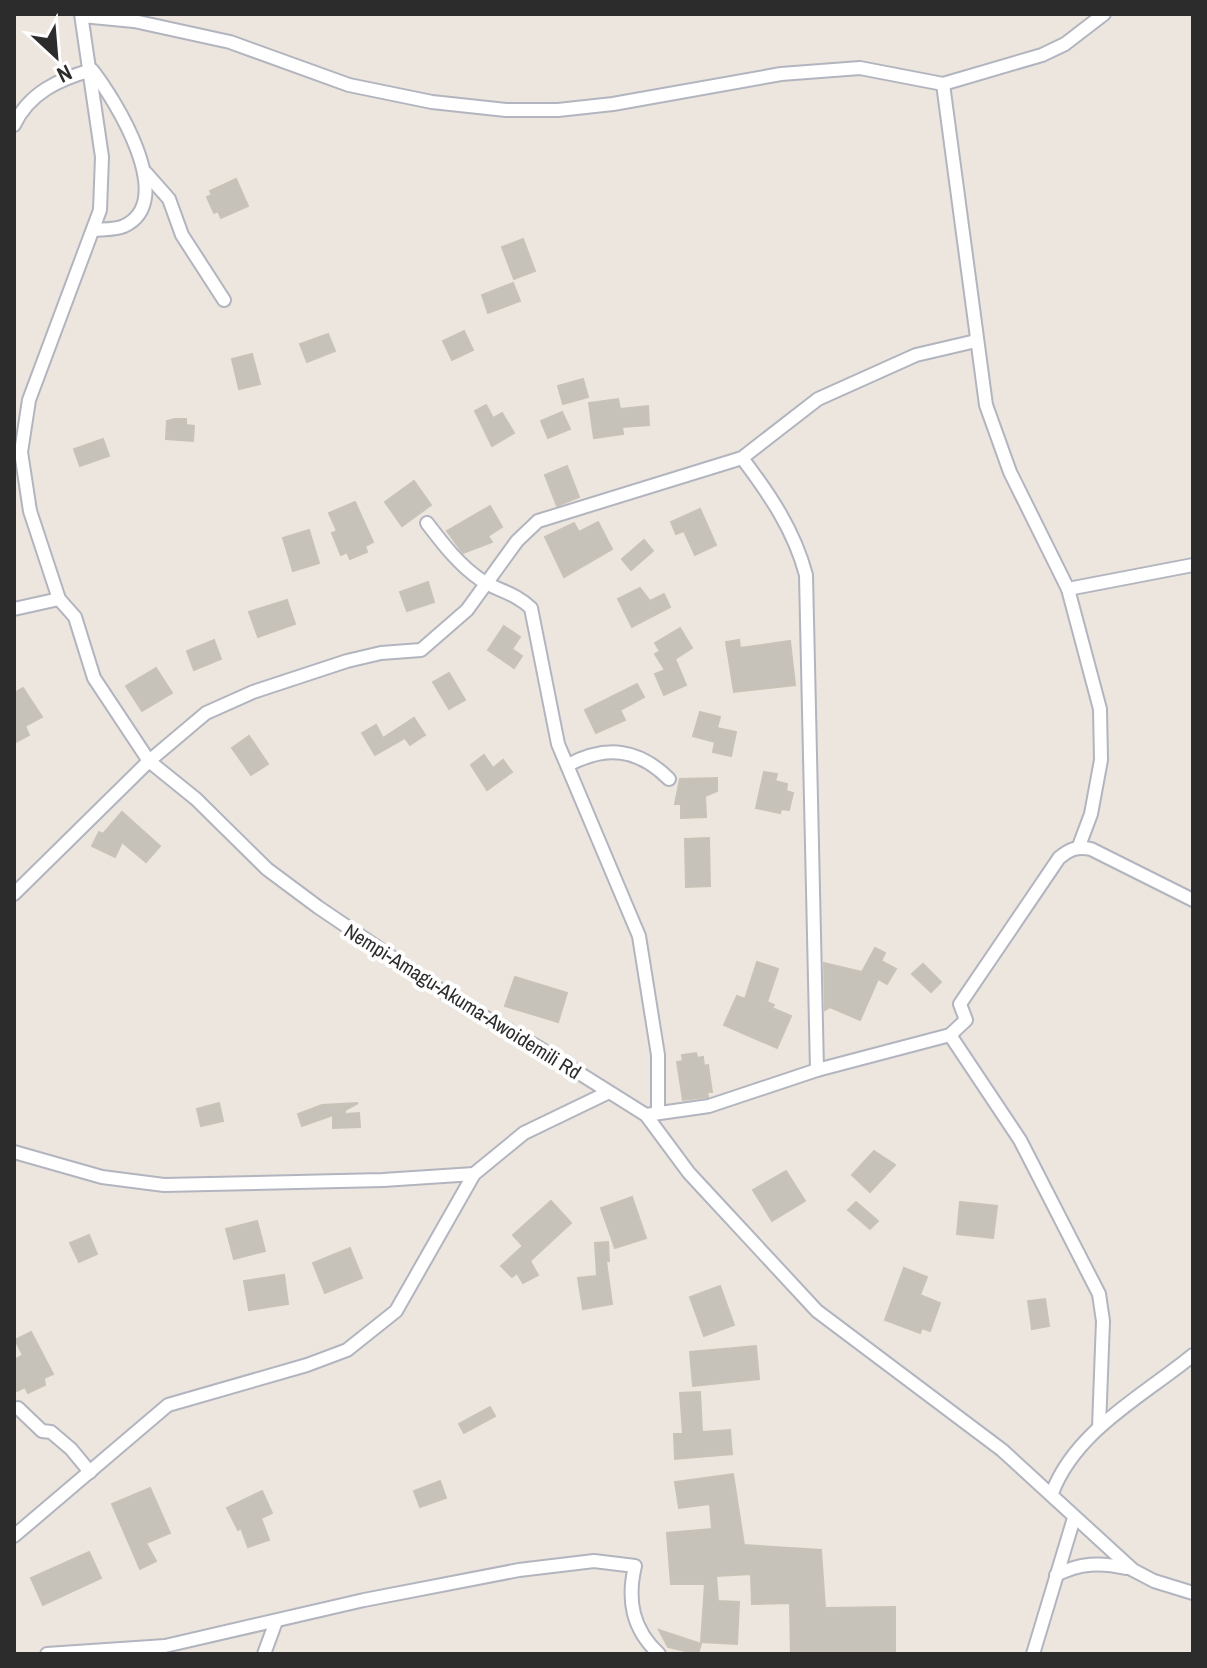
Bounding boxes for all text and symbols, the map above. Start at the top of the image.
north arrow [16,16,96,96]
text: N [52,58,77,90]
street label: Nempi-Amagu-Akuma-Awoidemili Rd [340,917,586,1085]

